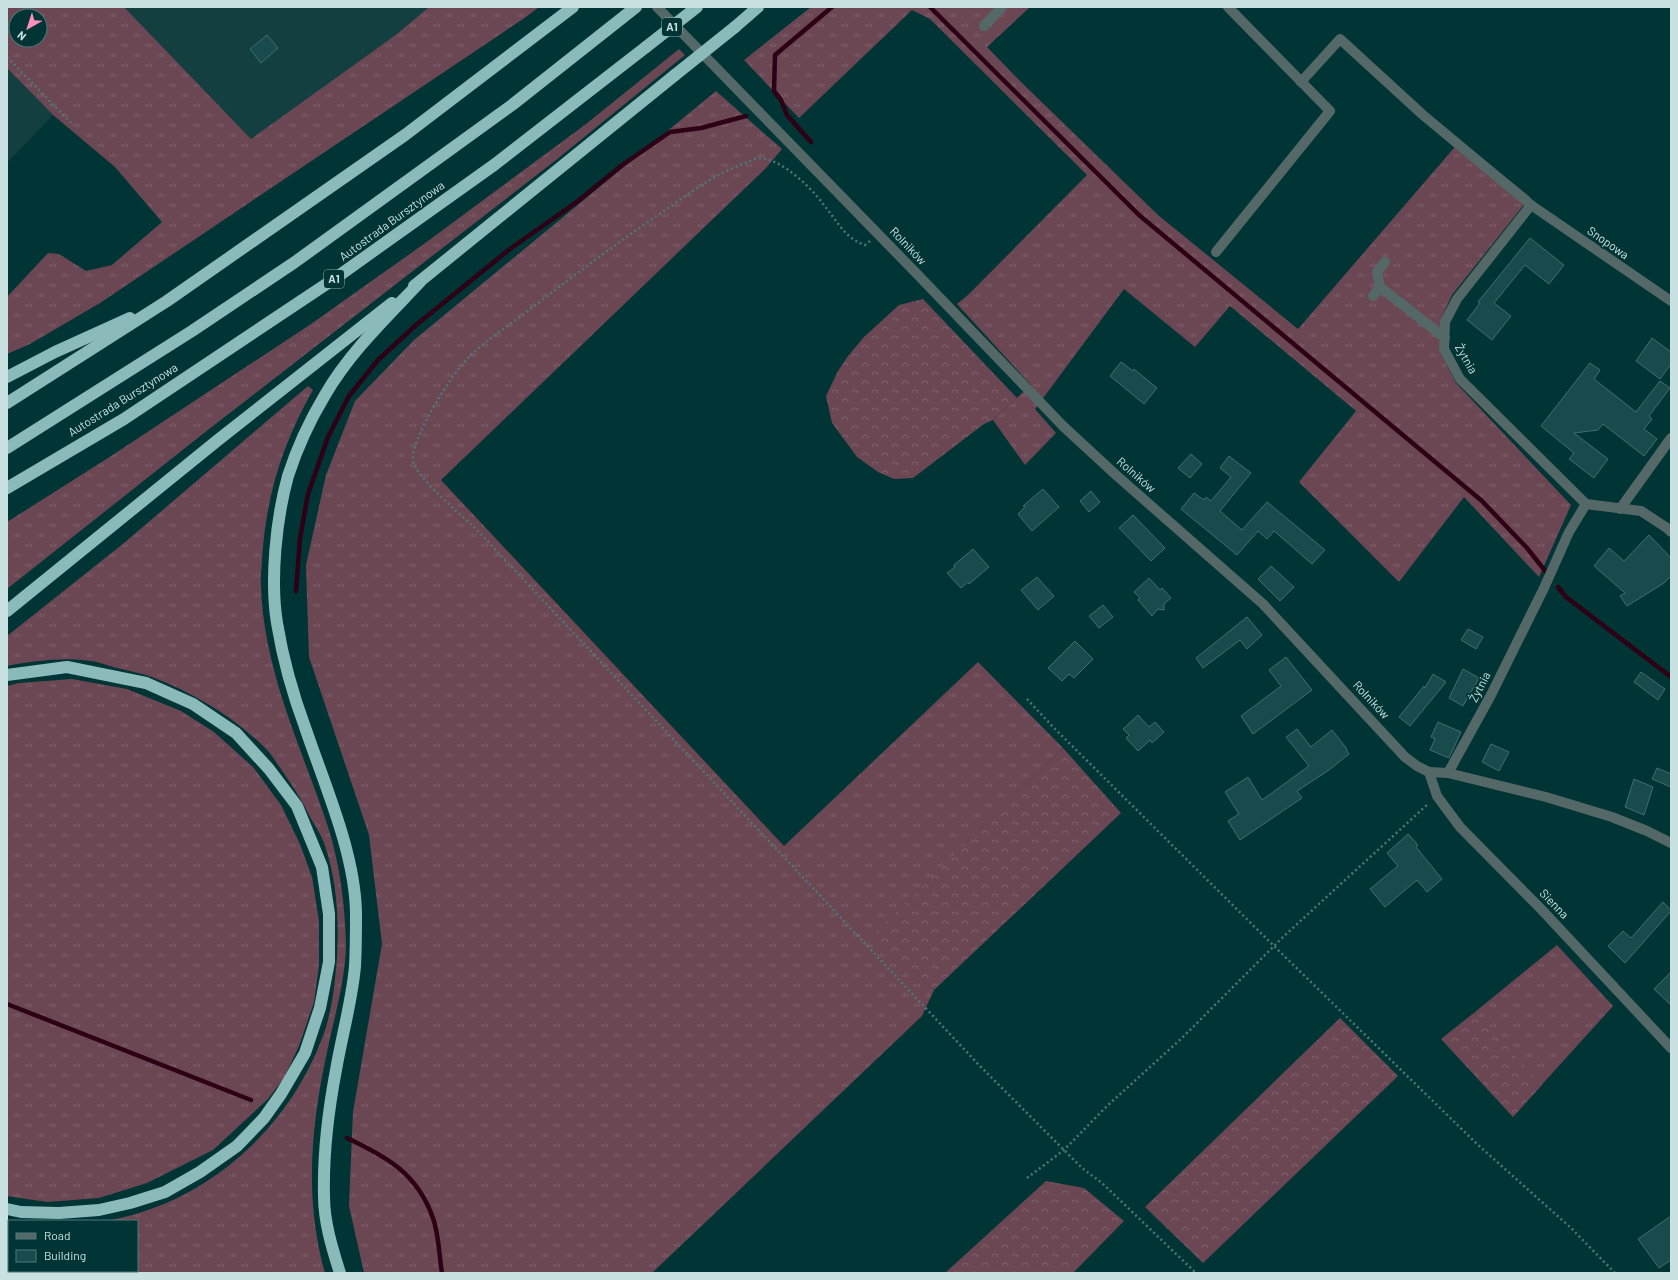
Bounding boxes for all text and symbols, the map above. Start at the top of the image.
north arrow [8,8,48,48]
road number: A1 [662,18,682,36]
text: N [14,29,28,44]
street label: Autostrada Bursztynowa [336,177,447,263]
street label: Snopowa [1585,223,1632,262]
street label: Rolników [887,224,930,267]
road number: A1 [324,270,344,288]
street label: Żytnia [1453,341,1481,376]
street label: Autostrada Bursztynowa [65,360,180,439]
street label: Rolników [1114,454,1159,495]
street label: Żytnia [1466,669,1493,704]
street label: Rolników [1351,677,1393,721]
street label: Sienna [1537,886,1572,921]
legend [8,1220,138,1272]
text: Road [44,1228,71,1242]
text: Building [44,1248,86,1262]

